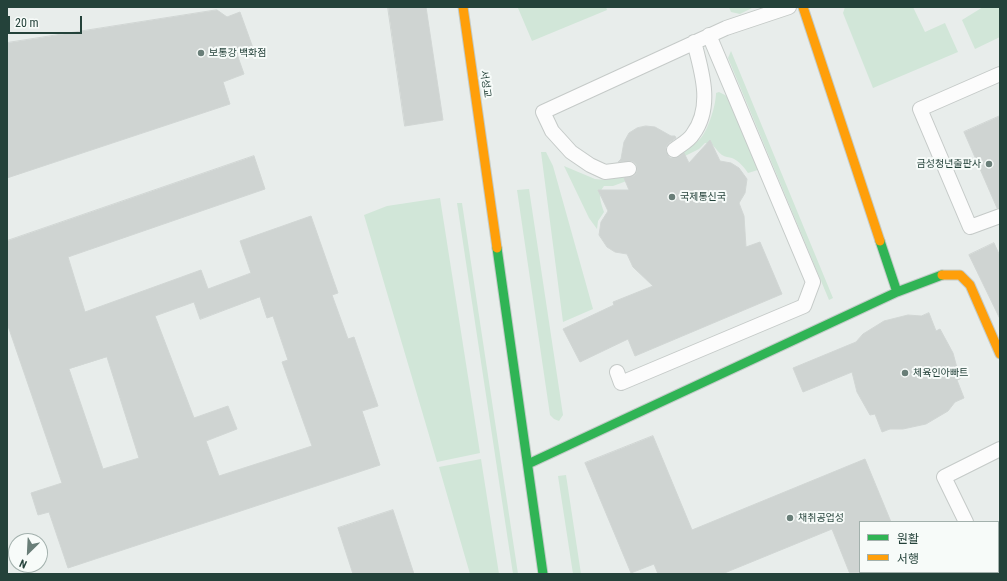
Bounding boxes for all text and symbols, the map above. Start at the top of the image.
scale bar [10,8,84,34]
text: 20 m [15,16,39,30]
place label: 보통강 백화점 [209,47,266,59]
marker: 보통강 백화점 [196,48,206,58]
street label: 서성교 [477,69,493,99]
place label: 금성청년출판사 [917,158,981,170]
marker: 금성청년출판사 [984,159,994,169]
place label: 국제통신국 [680,191,726,203]
marker: 국제통신국 [667,192,677,202]
place label: 체육인아빠트 [913,367,968,379]
marker: 체육인아빠트 [900,368,910,378]
place label: 채취공업성 [798,512,844,524]
marker: 채취공업성 [785,513,795,523]
legend [859,521,999,573]
text: 원활 [897,532,919,546]
north arrow [8,533,48,573]
text: 서행 [897,552,919,566]
text: N [18,556,29,571]

